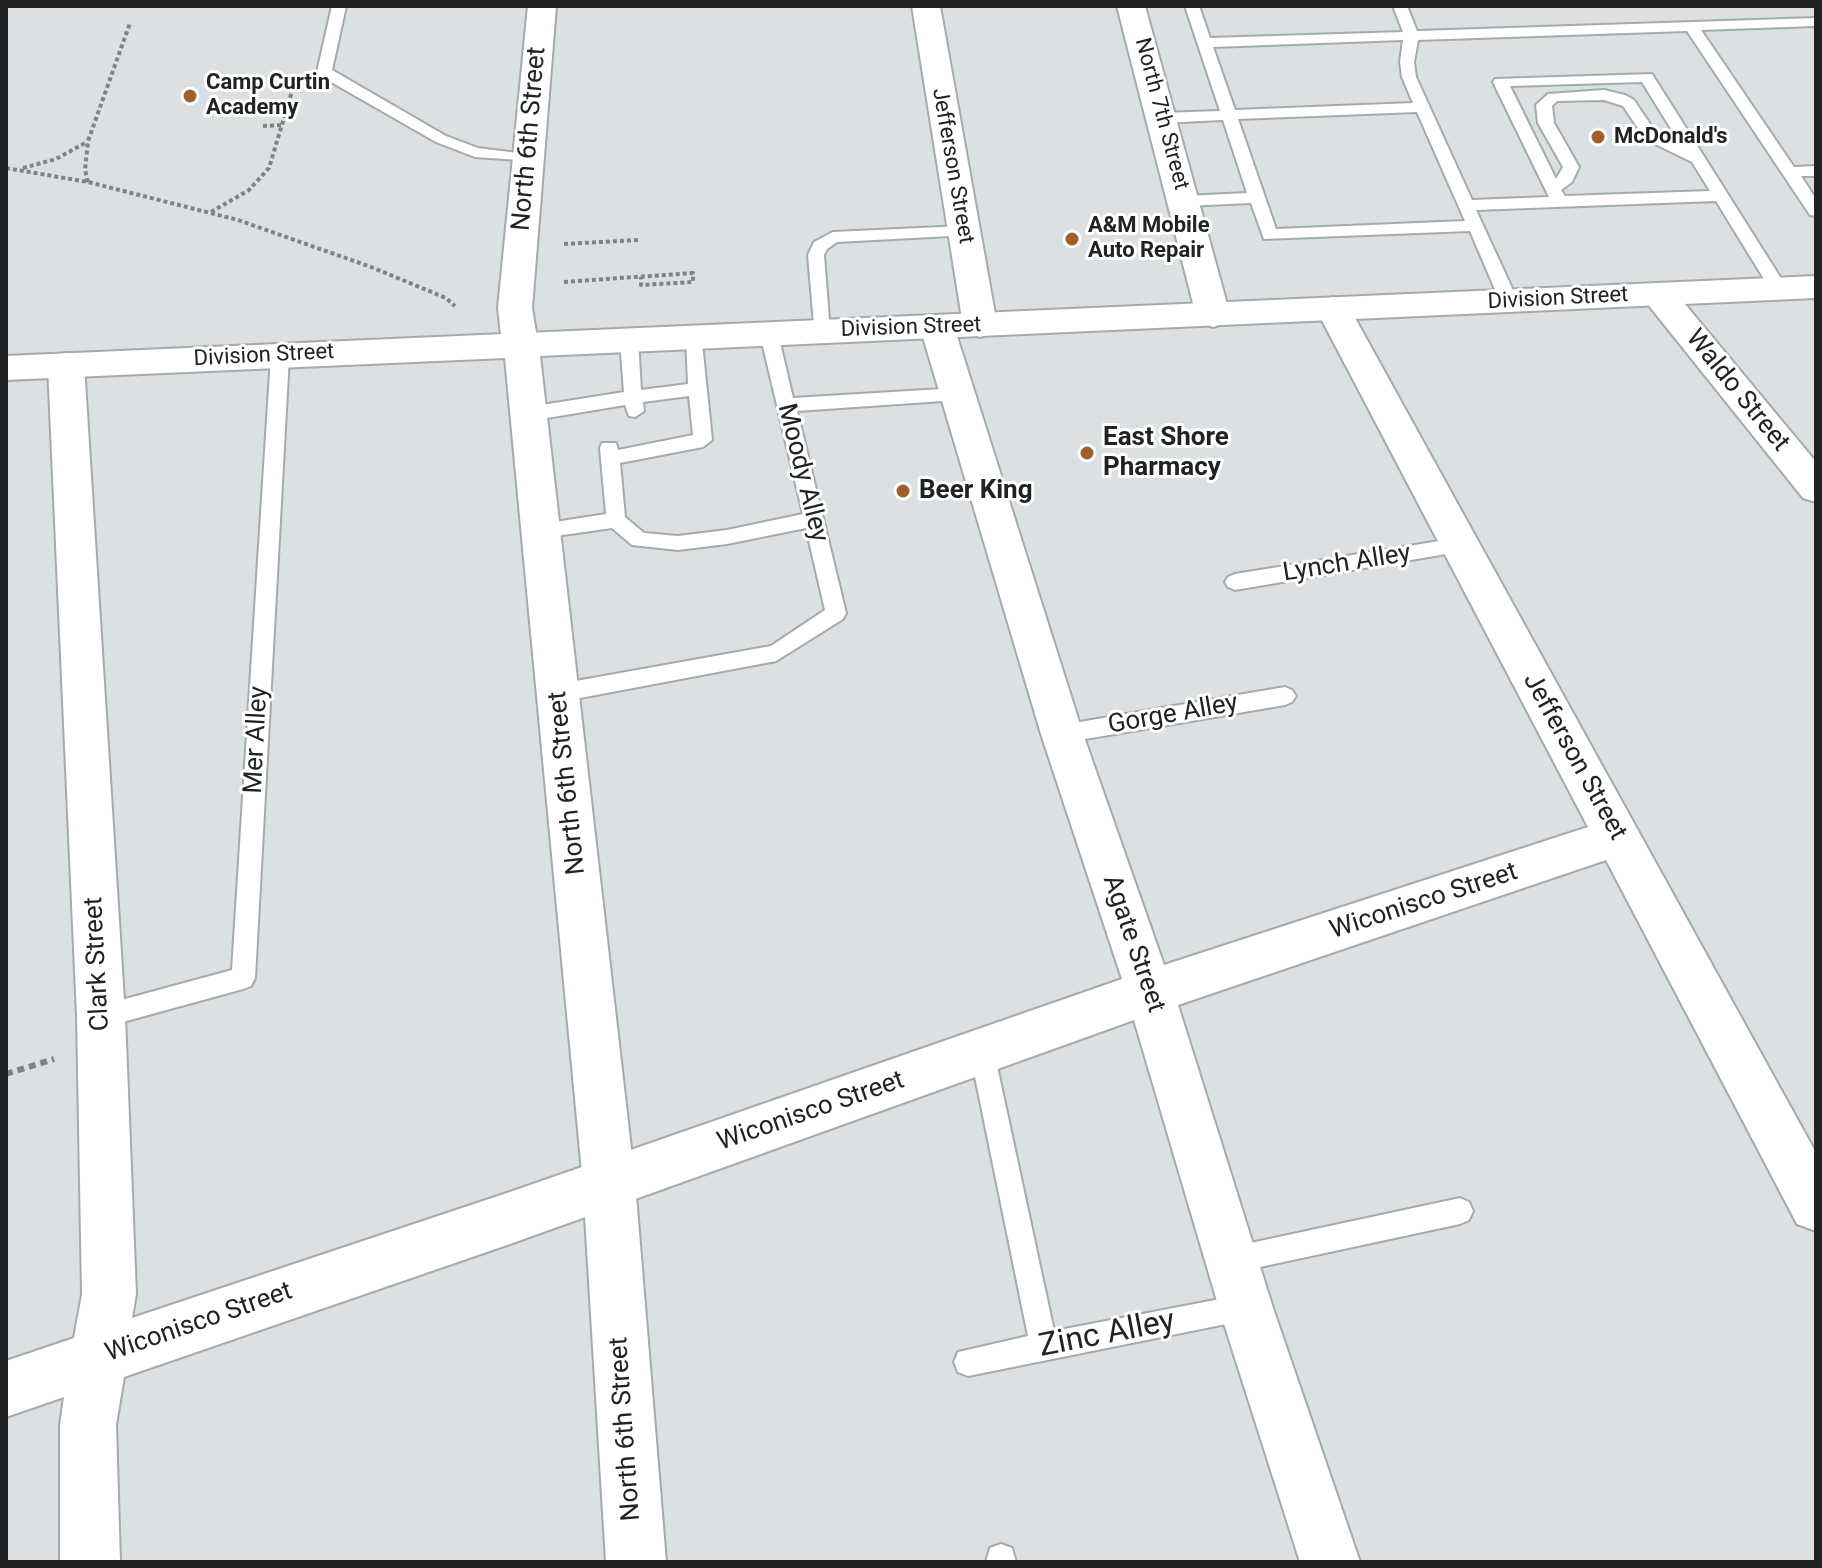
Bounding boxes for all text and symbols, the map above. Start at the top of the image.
street label: North 7th Street [1128,35,1194,193]
street label: North 6th Street [506,46,554,232]
place label: Camp Curtin Academy [206,70,330,122]
street label: Jefferson Street [925,86,979,246]
marker: Camp Curtin Academy [181,87,199,105]
place label: McDonald's [1614,124,1728,150]
marker: McDonald's [1589,128,1607,146]
place label: A&M Mobile Auto Repair [1088,213,1210,264]
marker: A&M Mobile Auto Repair [1063,230,1081,248]
street label: Division Street [1487,282,1629,316]
street label: Division Street [840,312,982,344]
street label: Waldo Street [1678,324,1796,458]
street label: Division Street [193,339,335,373]
street label: Moody Alley [770,401,834,545]
place label: East Shore Pharmacy [1103,422,1229,484]
marker: East Shore Pharmacy [1078,444,1096,462]
place label: Beer King [919,475,1032,507]
marker: Beer King [894,482,912,500]
street label: Lynch Alley [1281,539,1413,589]
street label: Jefferson Street [1515,668,1633,846]
street label: Mer Alley [239,686,275,794]
street label: Gorge Alley [1106,688,1240,742]
street label: North 6th Street [543,690,593,876]
street label: Wiconisco Street [1326,857,1522,947]
street label: Agate Street [1095,871,1171,1017]
street label: Clark Street [79,896,117,1032]
street label: Wiconisco Street [714,1065,908,1159]
street label: Wiconisco Street [102,1276,296,1370]
street label: Zinc Alley [1036,1303,1178,1367]
street label: North 6th Street [604,1336,648,1522]

